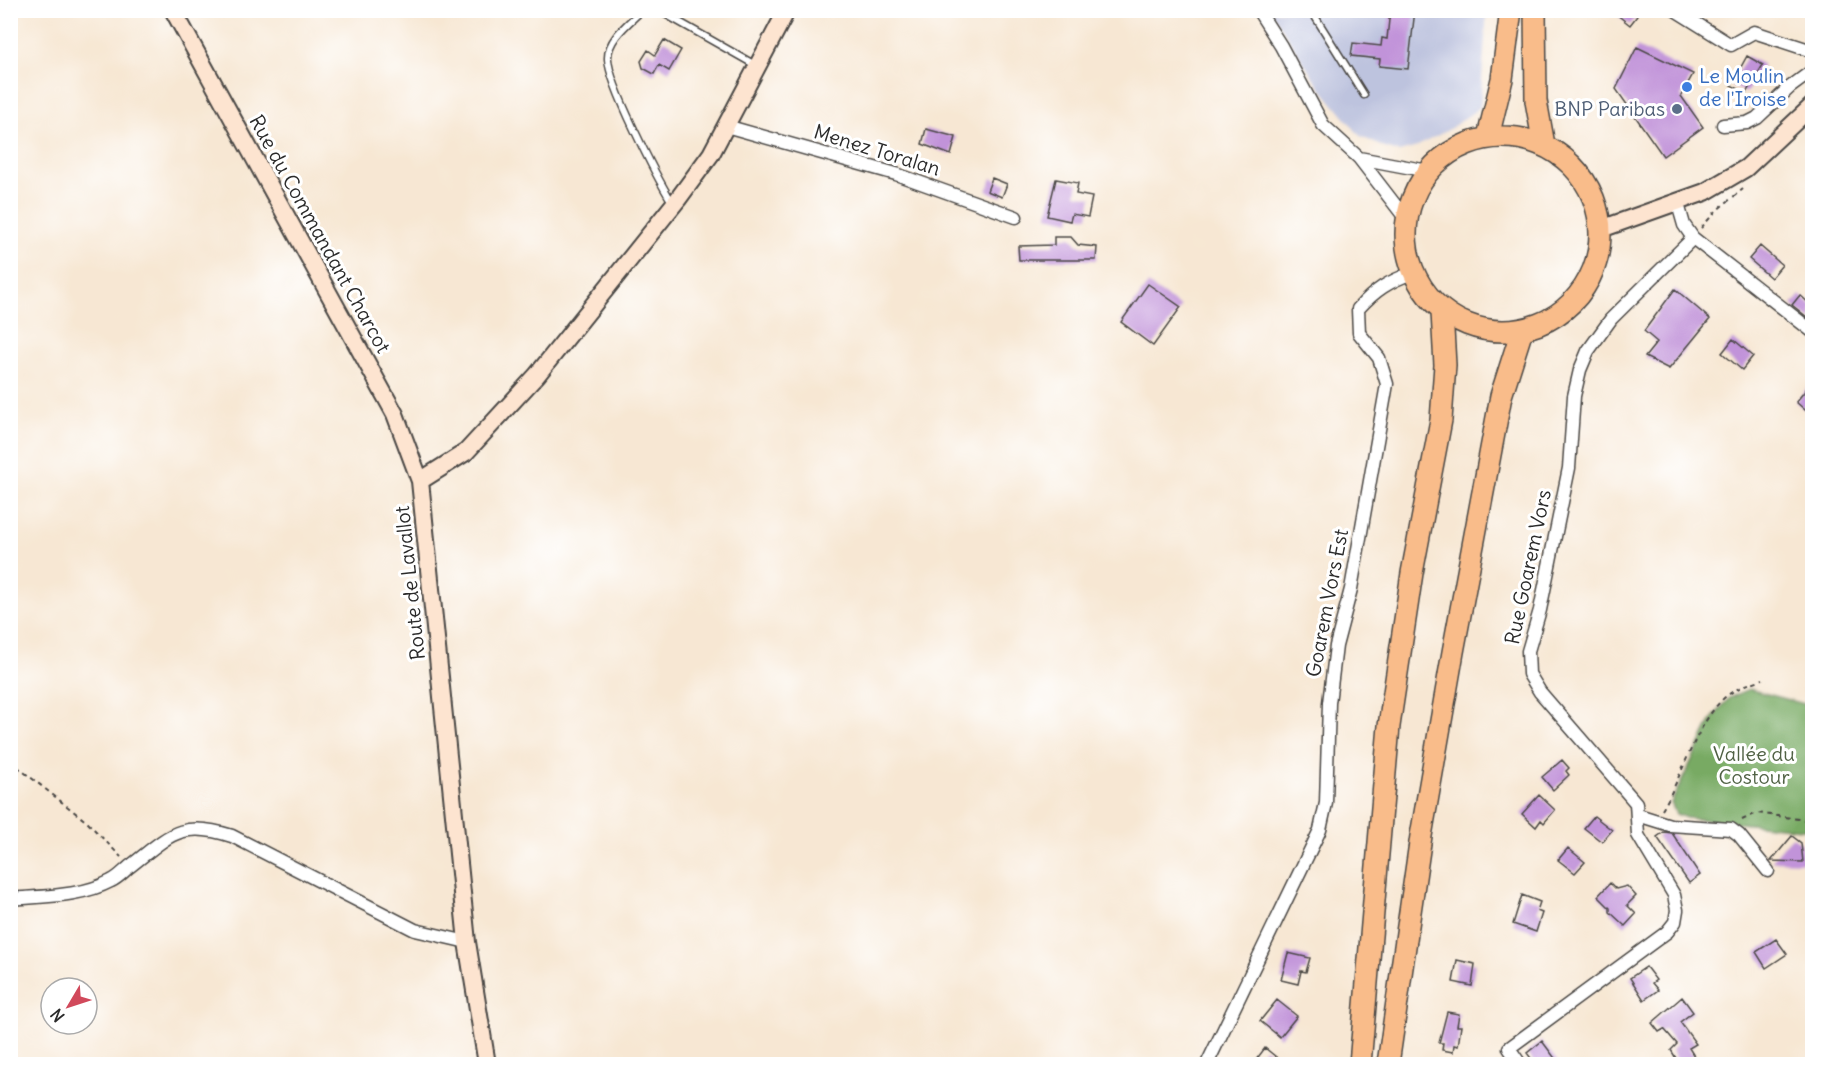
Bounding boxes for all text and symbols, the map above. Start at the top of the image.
place label: Le Moulin de l'Iroise [1699,63,1787,111]
marker: Le Moulin de l'Iroise [1680,80,1694,94]
place label: BNP Paribas [1554,96,1665,121]
marker: BNP Paribas [1670,102,1684,116]
street label: Rue du Commandant Charcot [244,110,397,357]
street label: Menez Toralan [811,118,943,181]
street label: Rue Goarem Vors [1499,487,1556,647]
street label: Route de Lavallot [389,505,430,661]
street label: Goarem Vors Est [1300,526,1353,679]
park label: Vallée du Costour [1713,741,1795,789]
north arrow [39,976,99,1036]
text: N [46,1005,69,1026]

